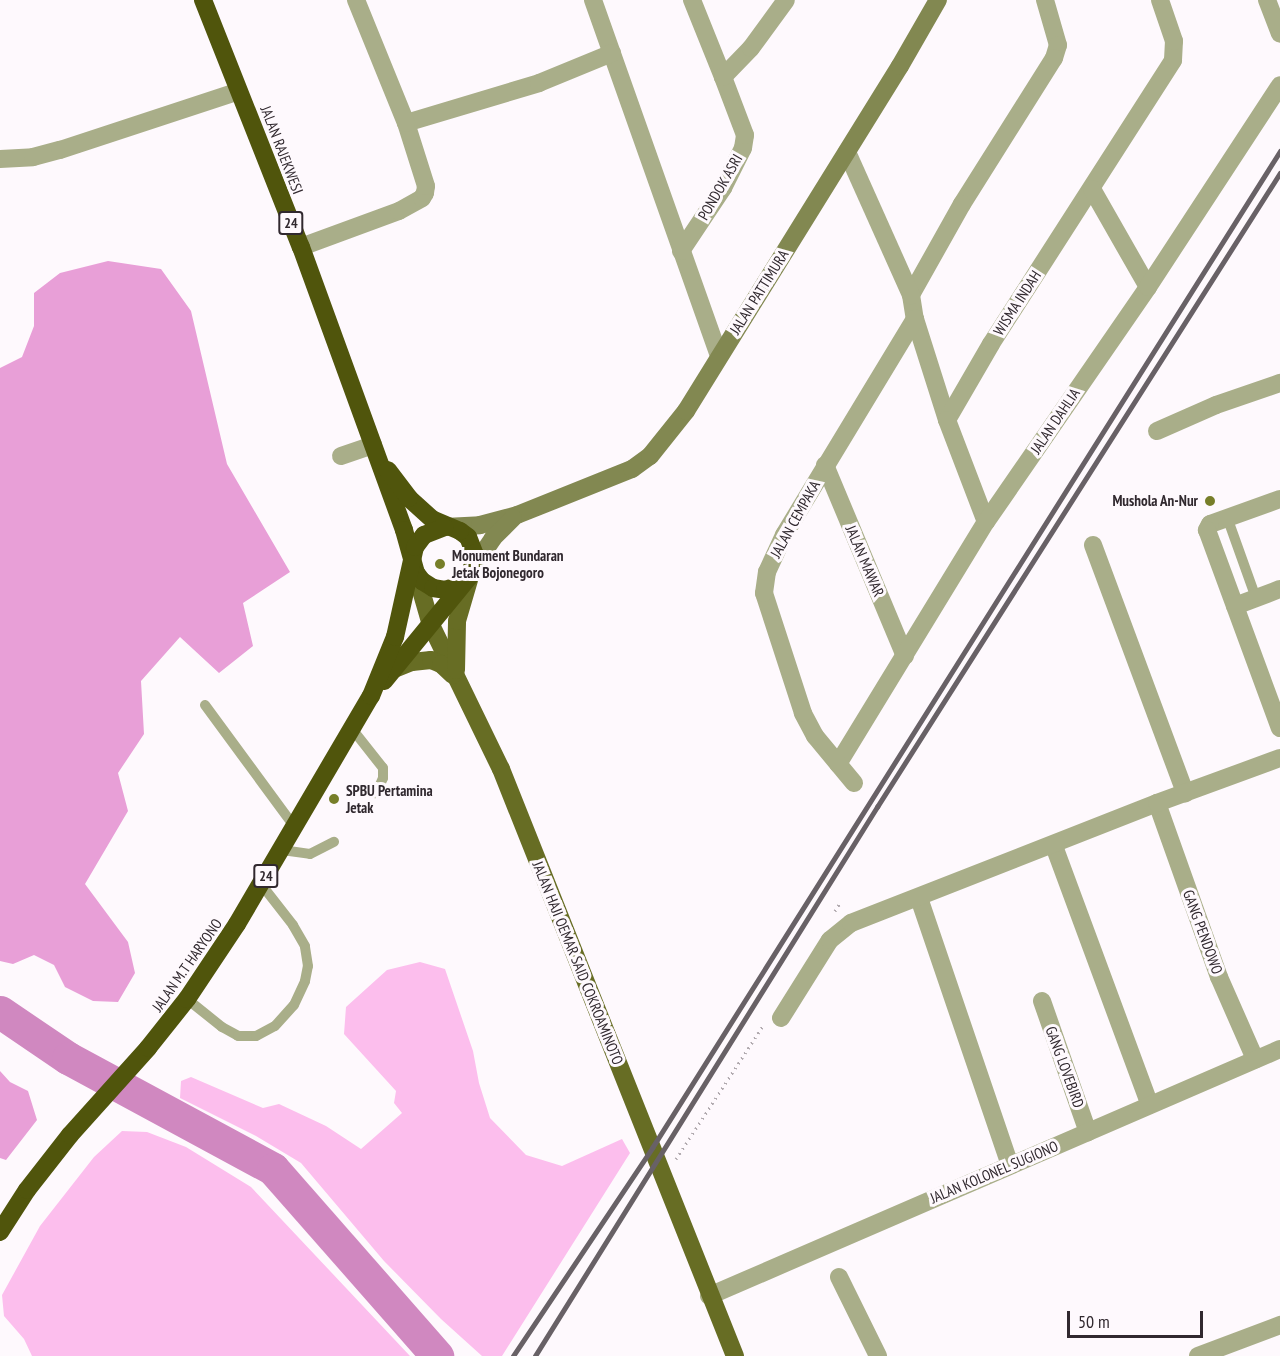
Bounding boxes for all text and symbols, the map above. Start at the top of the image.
street label: JALAN RAJEKWESI [257,103,307,197]
street label: PONDOK ASRI [694,151,746,223]
road number: 24 [278,212,304,234]
street label: JALAN PATTIMURA [726,246,792,338]
street label: WISMA INDAH [989,267,1045,339]
street label: JALAN DAHLIA [1027,385,1083,457]
street label: JALAN CEMPAKA [766,477,824,561]
place label: Mushola An-Nur [1112,492,1198,510]
marker: Mushola An-Nur [1203,494,1217,508]
street label: JALAN MAWAR [842,523,888,599]
place label: Monument Bundaran Jetak Bojonegoro [452,546,564,581]
marker: Monument Bundaran Jetak Bojonegoro [433,557,447,571]
place label: SPBU Pertamina Jetak [346,781,433,816]
marker: SPBU Pertamina Jetak [327,792,341,806]
street label: JALAN HAJI OEMAR SAID COKROAMINOTO [529,859,627,1067]
road number: 24 [252,865,280,887]
street label: GANG PENDOWO [1179,887,1227,977]
street label: JALAN M.T HARYONO [148,915,226,1015]
street label: GANG LOVEBIRD [1042,1024,1088,1110]
street label: JALAN KOLONEL SUGIONO [927,1137,1061,1207]
scale bar [1070,1299,1206,1337]
text: 50 m [1078,1310,1110,1333]

